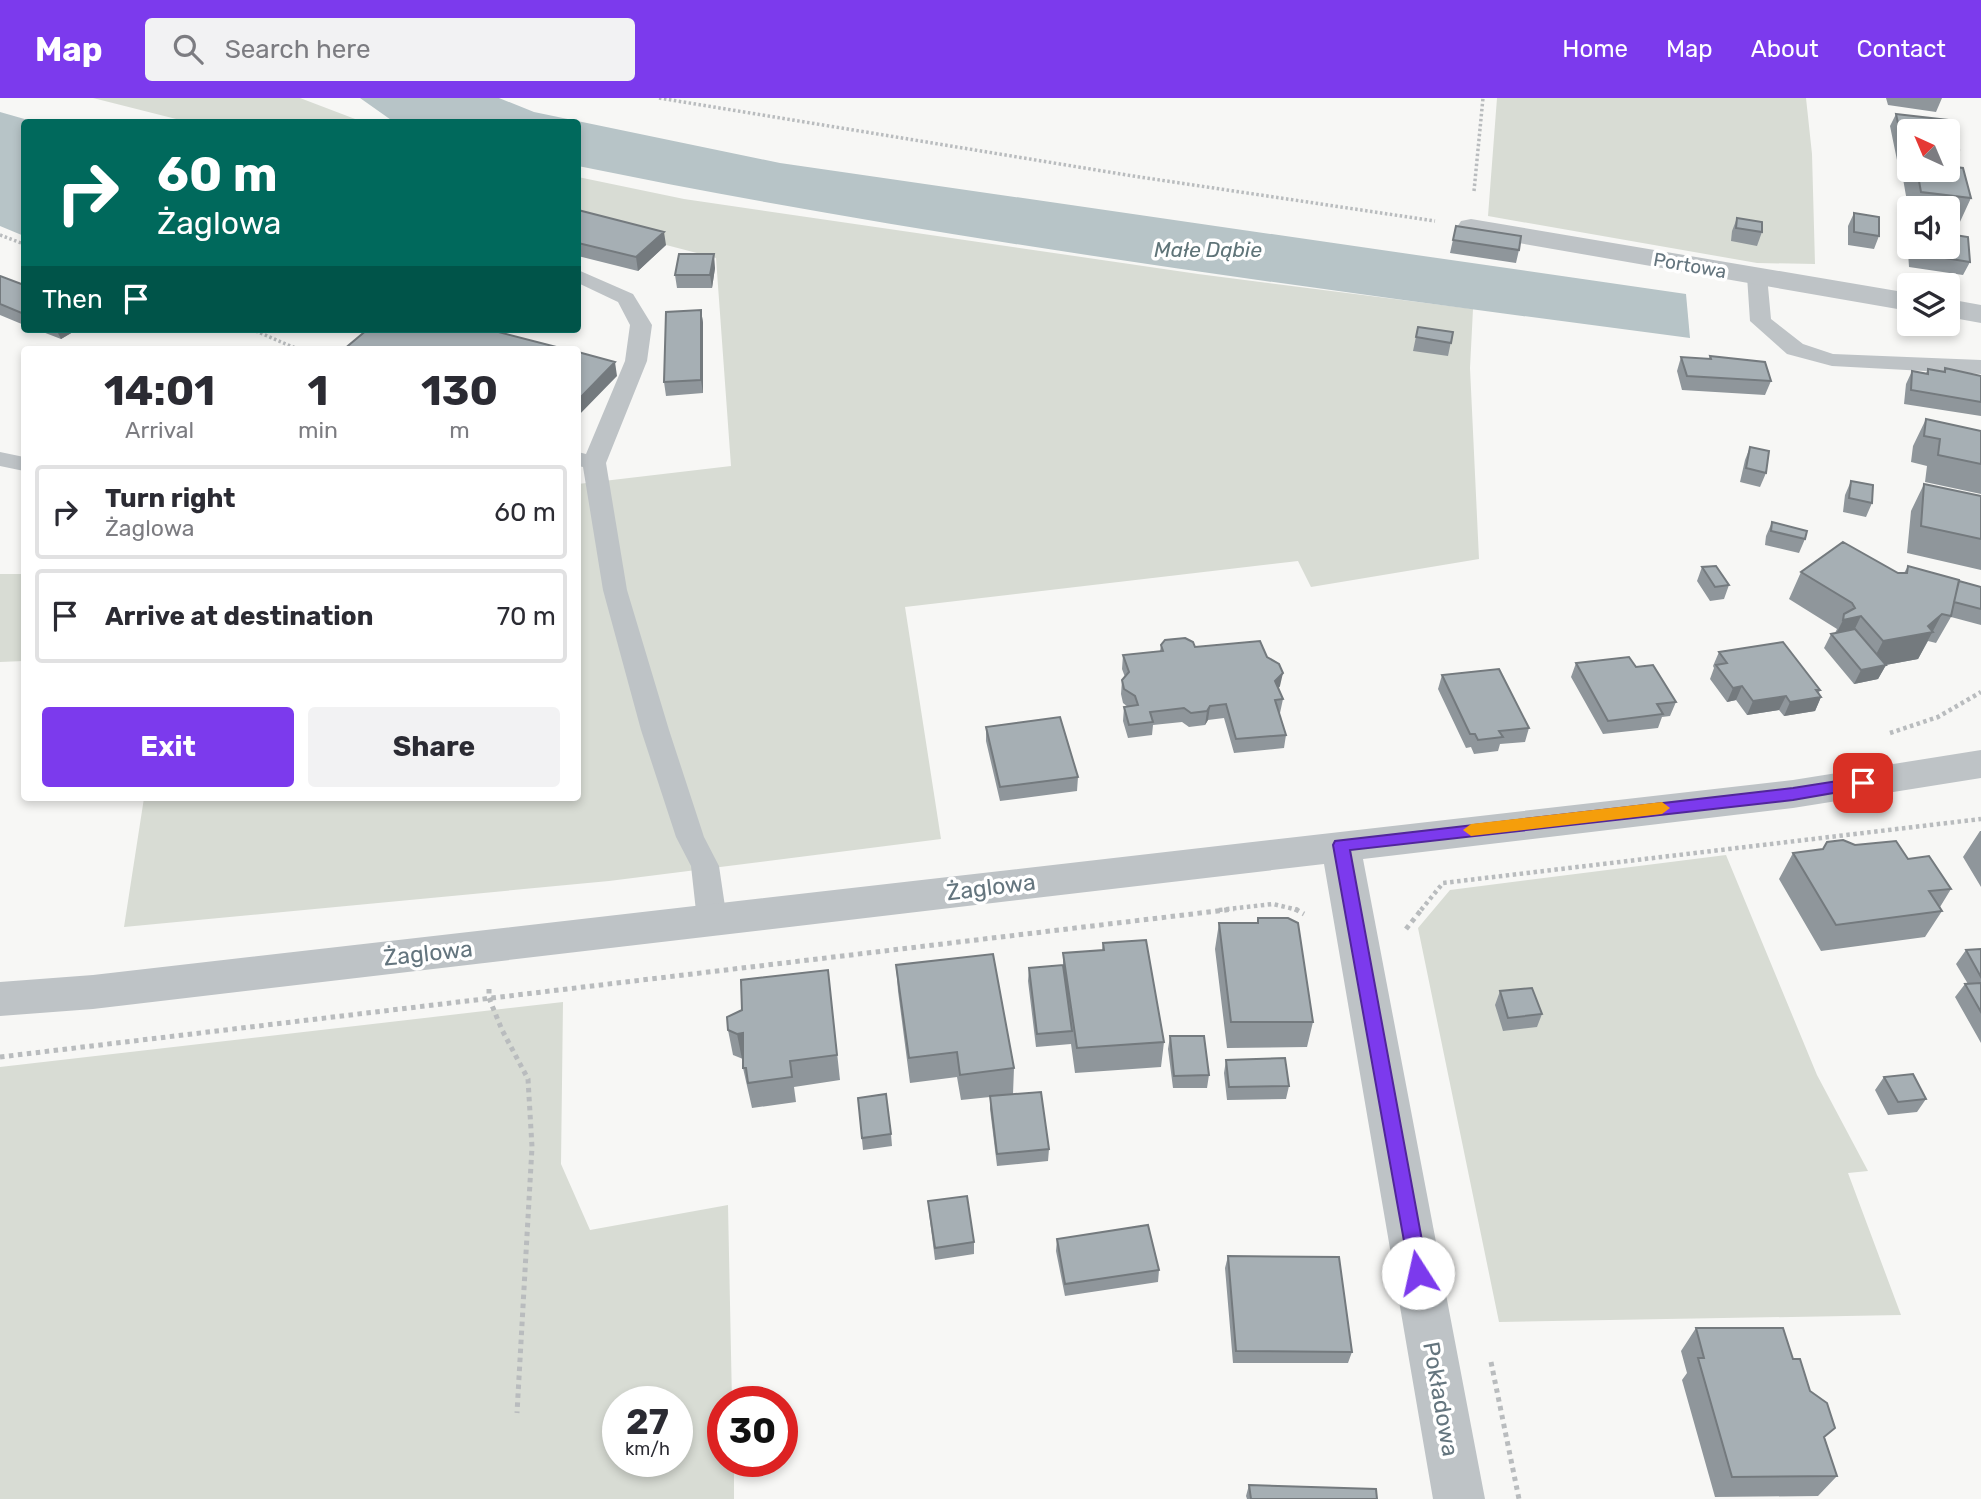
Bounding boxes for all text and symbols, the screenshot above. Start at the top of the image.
search box [145,18,635,81]
text: Map [35,30,103,69]
icon: search [169,30,207,68]
text: Search here [225,34,370,65]
text: Home [1562,35,1628,63]
text: Map [1666,35,1713,63]
text: About [1751,35,1819,63]
text: Contact [1857,35,1946,63]
north arrow [1897,119,1960,182]
map controls [1897,119,1960,336]
text: 60 m [157,145,278,203]
icon: right [42,147,133,238]
button: sound [1897,196,1960,259]
text: Żaglowa [157,204,282,242]
water label: Małe Dąbie [1154,237,1262,262]
street label: Portowa [1652,248,1728,283]
button: layers [1897,273,1960,336]
icon: arrive [117,280,155,318]
text: Then [42,284,103,315]
text: 14:01 [104,366,215,416]
text: 1 [308,366,328,416]
text: 130 [421,366,498,416]
text: Arrival [125,416,194,444]
text: min [298,416,338,444]
text: m [449,416,470,444]
text: Turn right [105,483,235,514]
icon: right [46,493,84,531]
text: 60 m [494,497,556,528]
text: Żaglowa [105,514,195,542]
icon: arrive [46,597,84,635]
text: Arrive at destination [105,601,373,632]
text: 70 m [497,601,556,632]
button: Exit [42,707,294,787]
button: Share [308,707,560,787]
pin [1833,753,1893,813]
icon: arrive [1844,764,1882,802]
street label: Żaglowa [945,868,1037,906]
street label: Żaglowa [382,934,474,972]
position arrow [1381,1236,1455,1310]
street label: Pokładowa [1417,1339,1465,1459]
speed limit sign: 30 [707,1386,798,1477]
text: 27 [626,1401,669,1443]
text: km/h [625,1438,670,1460]

